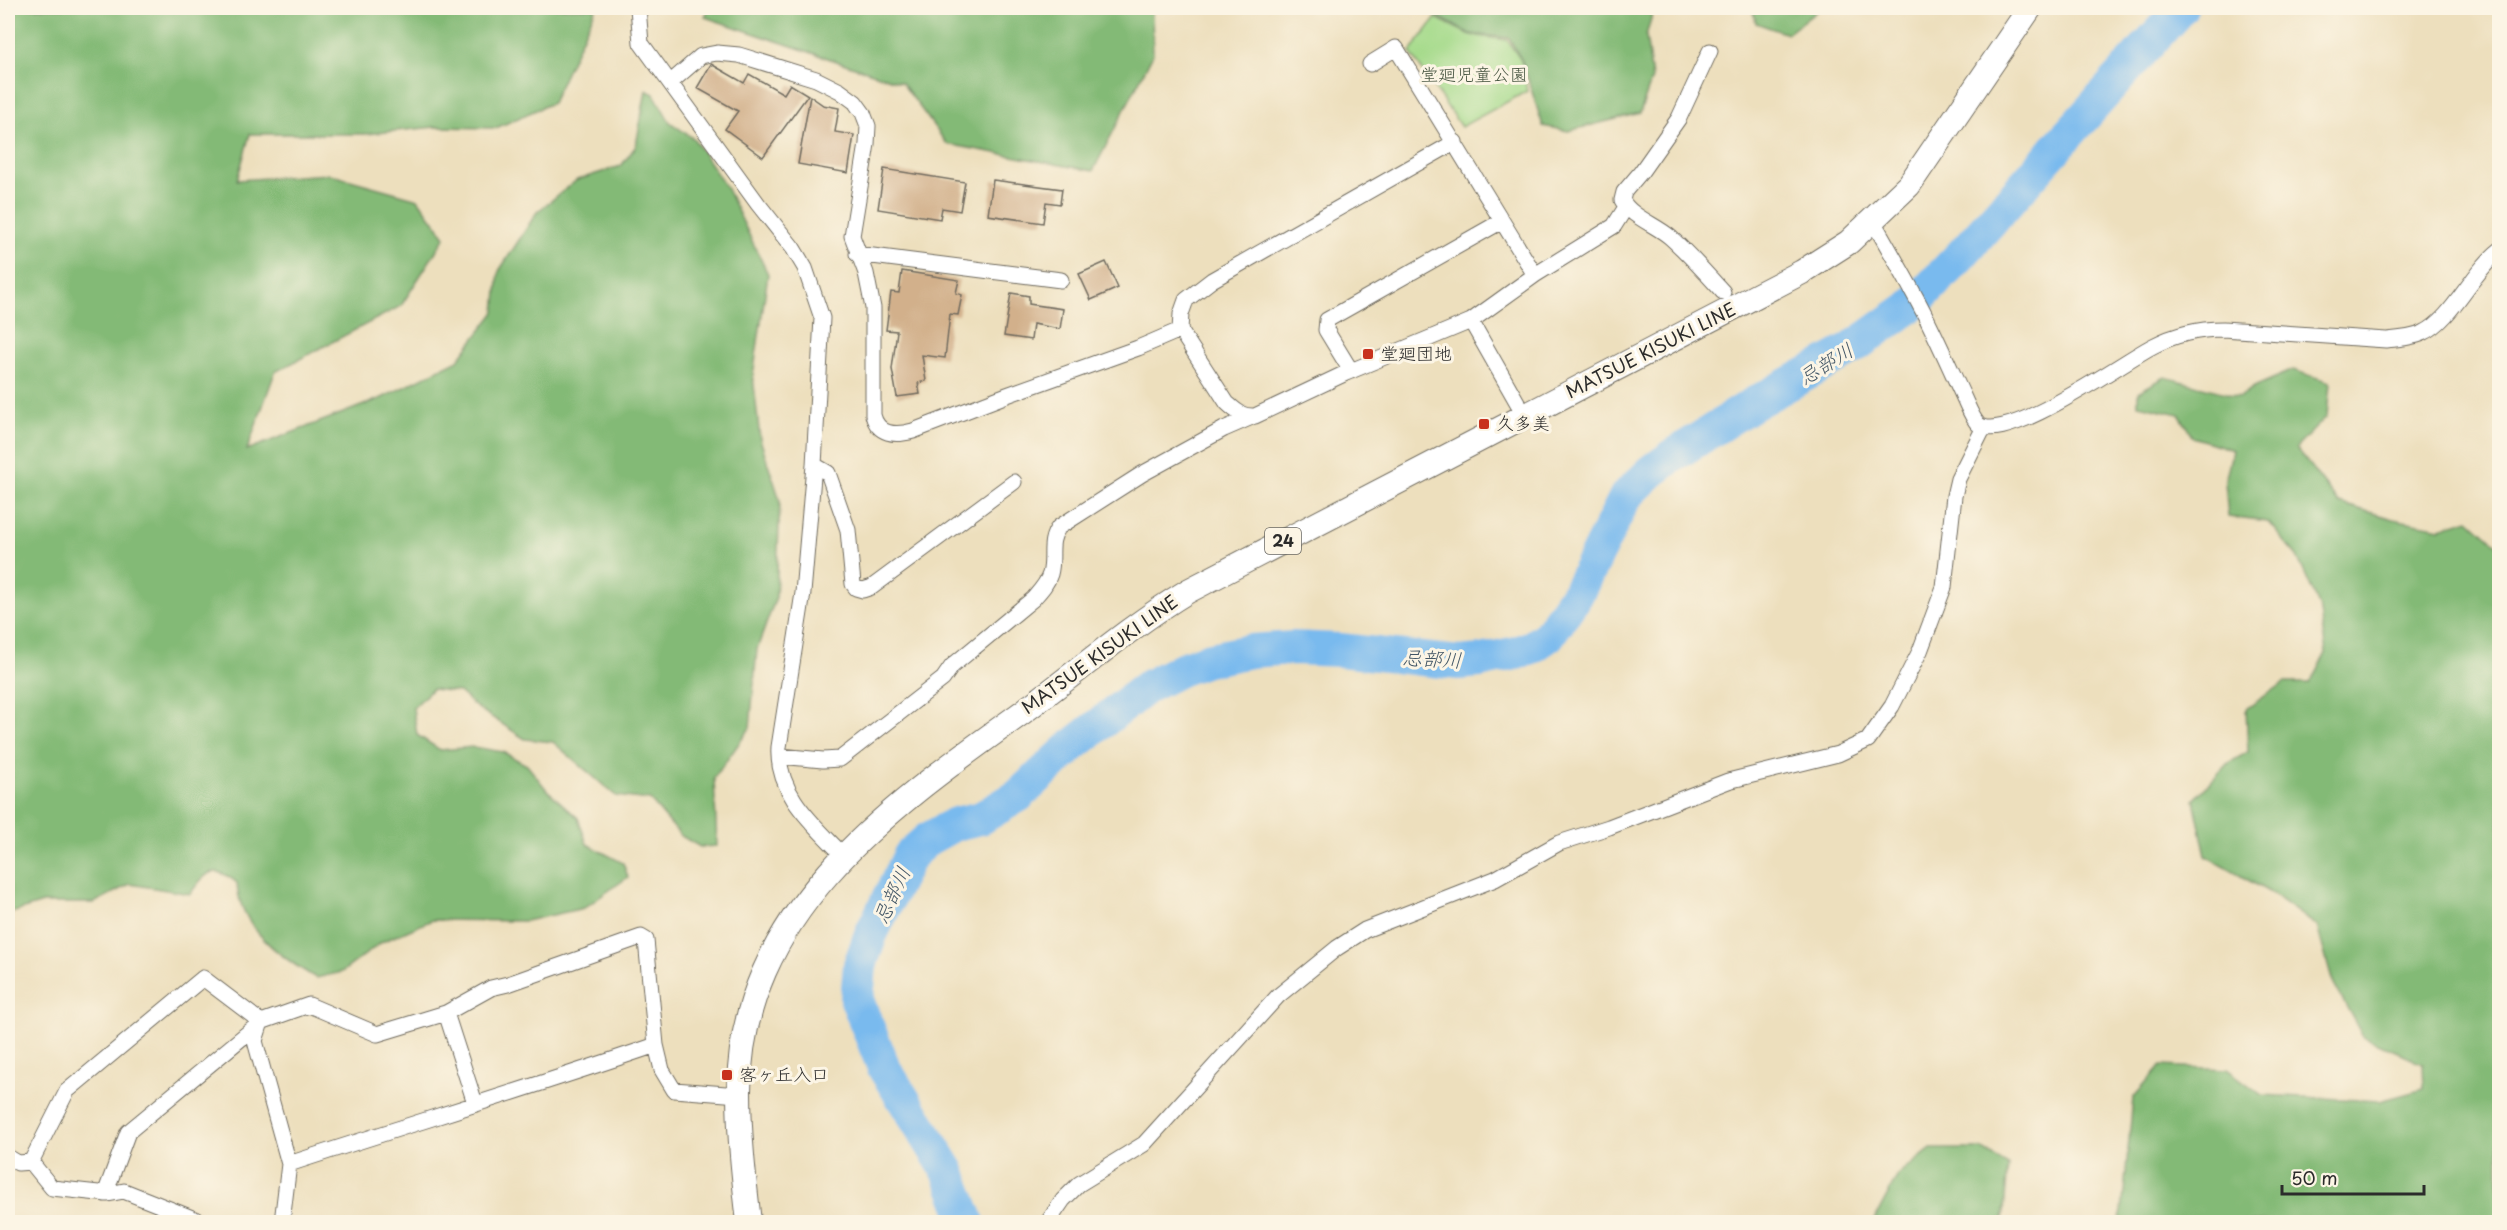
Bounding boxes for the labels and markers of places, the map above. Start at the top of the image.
place label: 堂廻団地 [1380,339,1452,366]
marker: 堂廻団地 [1361,347,1375,361]
place label: 久多美 [1496,409,1550,436]
marker: 久多美 [1477,417,1491,431]
place label: 客ヶ丘入口 [739,1060,829,1087]
marker: 客ヶ丘入口 [720,1068,734,1082]

